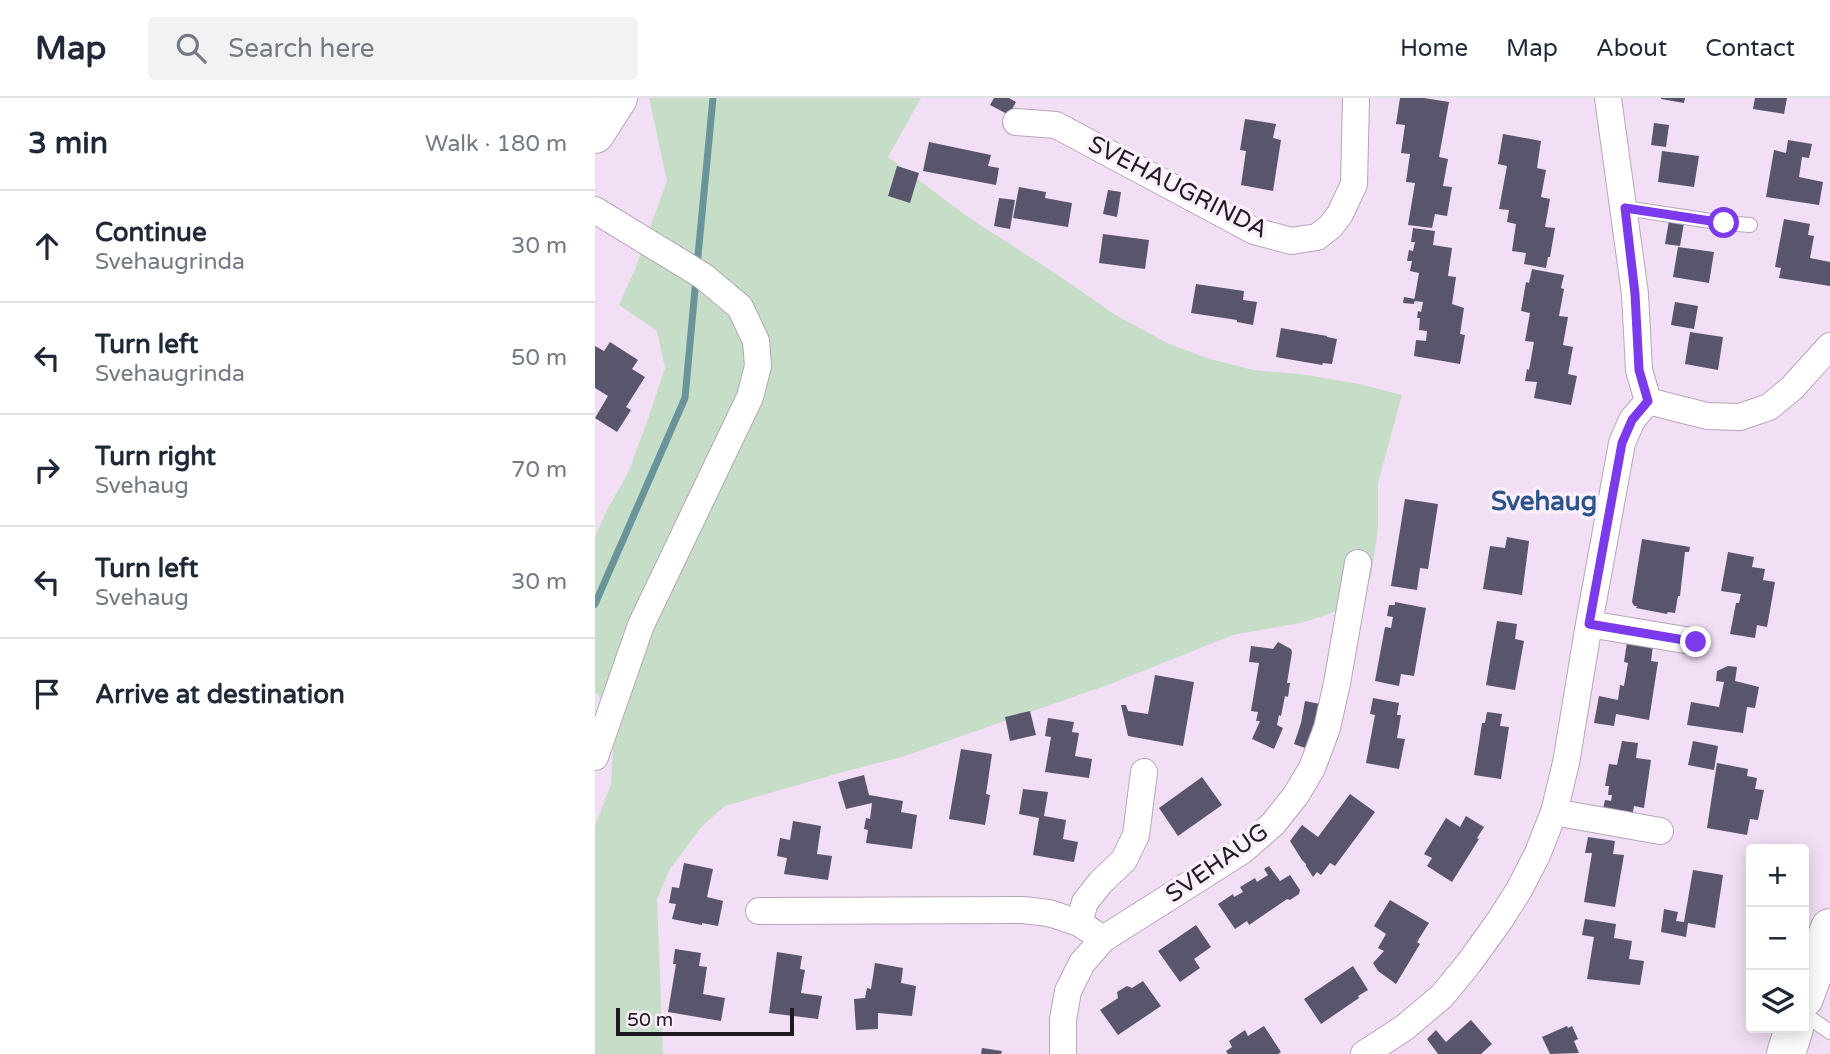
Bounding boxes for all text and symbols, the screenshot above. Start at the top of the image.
search box [148,17,638,80]
text: Map [35,29,106,68]
icon: search [172,29,210,67]
text: Search here [228,33,374,64]
text: Home [1400,34,1468,63]
text: Map [1506,34,1558,63]
text: About [1596,34,1667,63]
text: Contact [1705,34,1795,63]
text: 3 min [28,125,108,162]
street label: SVEHAUGRINDA [1084,129,1272,245]
text: Walk · 180 m [425,130,567,158]
route start [1708,207,1739,238]
text: Continue [95,217,207,248]
icon: ahead [28,227,66,265]
text: 30 m [511,232,567,260]
text: Svehaugrinda [95,248,245,276]
text: Turn left [95,329,198,360]
icon: left [28,339,66,377]
text: 50 m [511,344,567,372]
text: Svehaugrinda [95,360,245,388]
text: Turn right [95,441,216,472]
icon: right [28,451,66,489]
text: 70 m [511,456,567,484]
text: Svehaug [95,472,189,500]
district label: Svehaug [1491,486,1597,517]
text: Turn left [95,553,198,584]
icon: left [28,563,66,601]
text: 30 m [511,568,567,596]
text: Svehaug [95,584,189,612]
route end [1680,626,1711,657]
icon: arrive [28,675,66,713]
text: Arrive at destination [95,679,345,710]
street label: SVEHAUG [1160,817,1274,909]
map controls [1746,844,1809,1033]
button: + [1746,844,1809,907]
button: − [1746,907,1809,970]
button: layers [1746,970,1809,1033]
scale bar [616,1005,795,1037]
text: 50 m [627,1009,673,1031]

